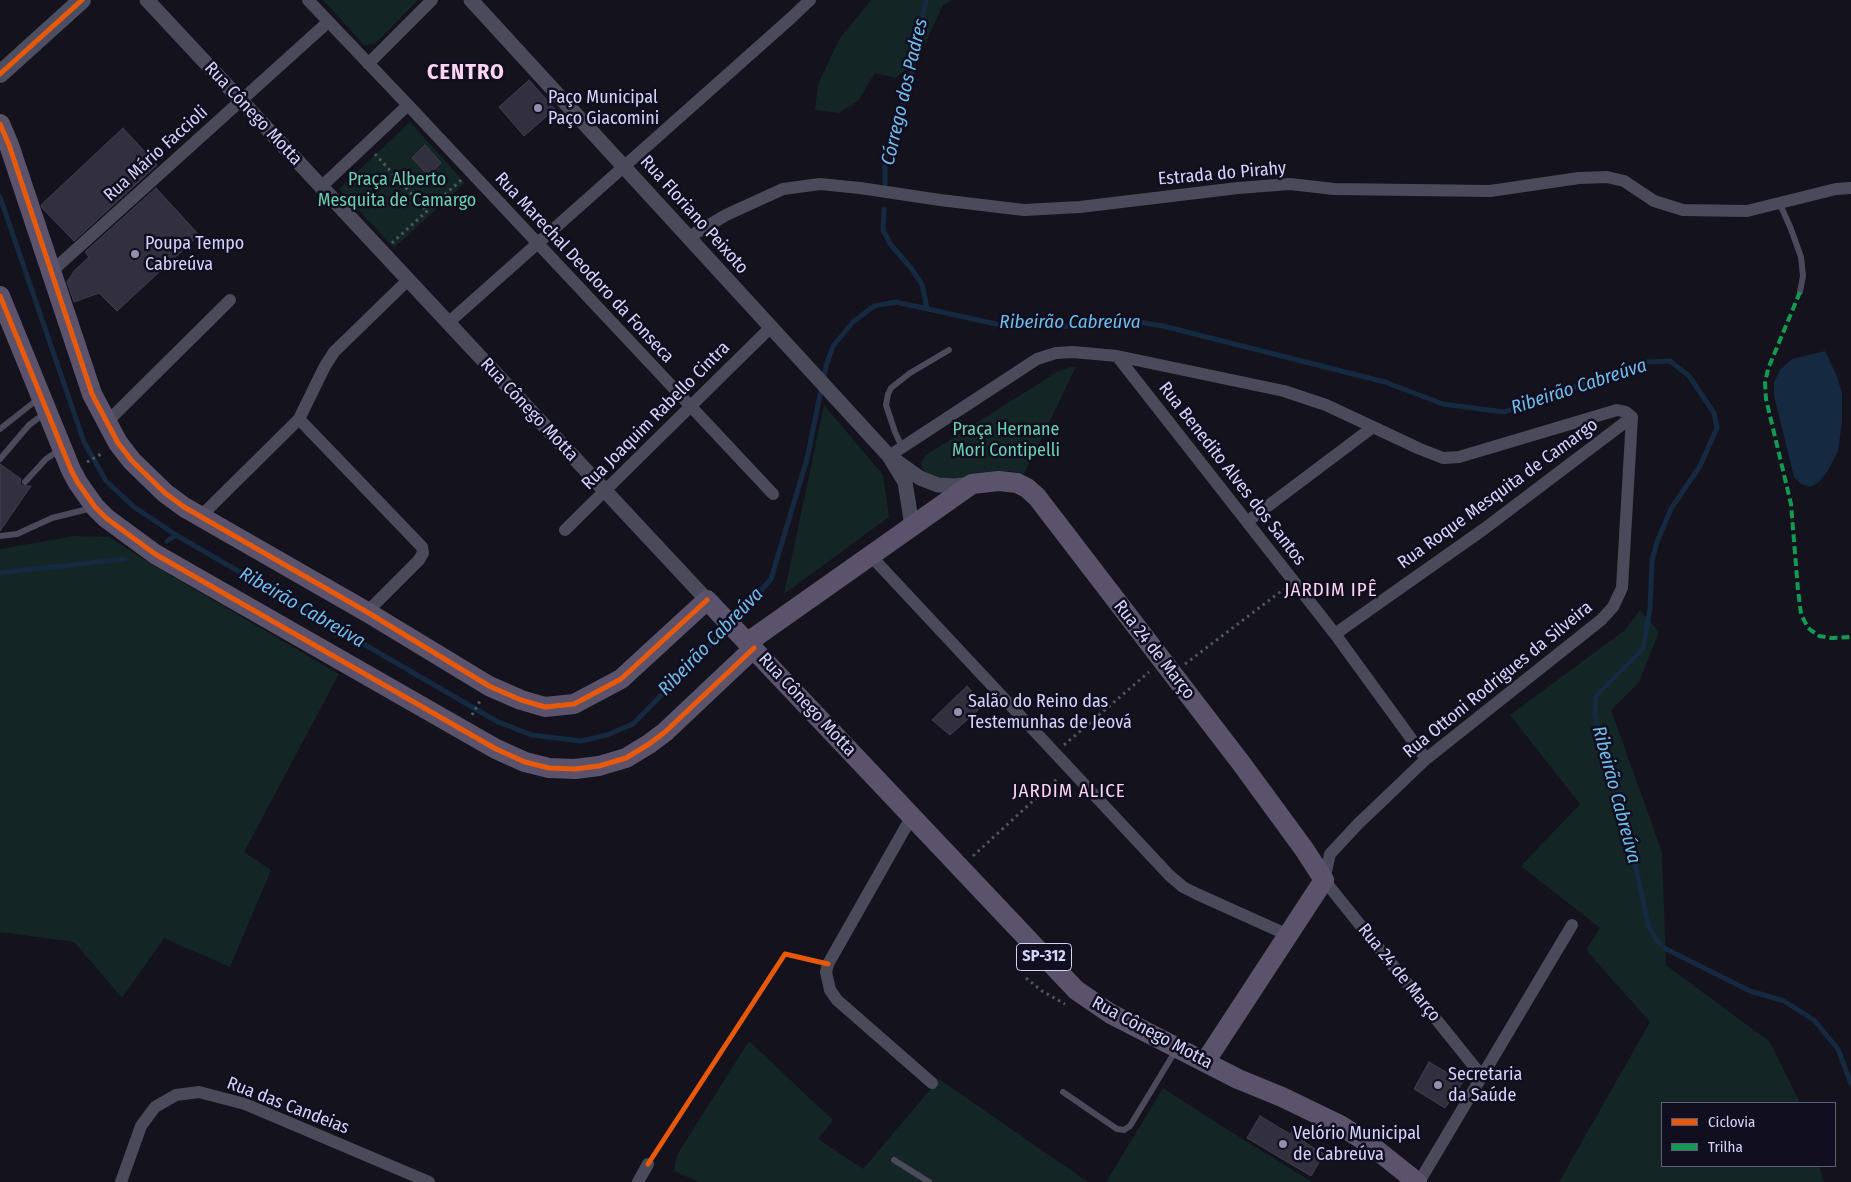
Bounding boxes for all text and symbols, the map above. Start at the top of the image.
water label: Córrego dos Padres [877,17,933,167]
street label: Rua Cônego Motta [200,58,306,170]
district label: CENTRO [426,60,506,86]
place label: Paço Municipal Paço Giacomini [548,87,659,130]
street label: Rua Mário Faccioli [100,102,212,206]
marker: Paço Municipal Paço Giacomini [532,102,544,114]
street label: Rua Floriano Peixoto [635,151,753,279]
street label: Estrada do Pirahy [1157,158,1287,190]
street label: Rua Marechal Deodoro da Fonseca [490,168,678,368]
park label: Praça Alberto Mesquita de Camargo [318,169,476,212]
place label: Poupa Tempo Cabreúva [145,233,244,276]
marker: Poupa Tempo Cabreúva [129,248,141,260]
water label: Ribeirão Cabreúva [999,312,1141,334]
street label: Rua Joaquim Rabello Cintra [577,337,735,495]
street label: Rua Cônego Motta [476,354,582,466]
water label: Ribeirão Cabreúva [1508,354,1650,420]
street label: Rua Benedito Alves dos Santos [1154,378,1310,570]
street label: Rua Roque Mesquita de Camargo [1394,414,1602,574]
park label: Praça Hernane Mori Contipelli [952,419,1060,462]
water label: Ribeirão Cabreúva [235,563,369,653]
district label: JARDIM IPÊ [1283,580,1379,602]
water label: Ribeirão Cabreúva [654,583,768,701]
street label: Rua 24 de Março [1109,596,1199,704]
street label: Rua Ottoni Rodrigues da Silveira [1399,597,1597,763]
street label: Rua Cônego Motta [754,649,860,761]
place label: Salão do Reino das Testemunhas de Jeová [968,691,1132,734]
marker: Salão do Reino das Testemunhas de Jeová [952,706,964,718]
water label: Ribeirão Cabreúva [1587,724,1645,866]
district label: JARDIM ALICE [1011,781,1127,803]
street label: Rua 24 de Março [1353,920,1445,1026]
road number: SP-312 [1016,944,1072,970]
street label: Rua Cônego Motta [1088,992,1216,1074]
place label: Secretaria da Saúde [1448,1064,1522,1106]
street label: Rua das Candeias [224,1073,352,1139]
marker: Secretaria da Saúde [1432,1079,1444,1091]
legend [1661,1102,1836,1167]
text: Ciclovia [1708,1113,1755,1131]
place label: Velório Municipal de Cabreúva [1293,1123,1421,1166]
marker: Velório Municipal de Cabreúva [1277,1138,1289,1150]
text: Trilha [1708,1138,1743,1156]

